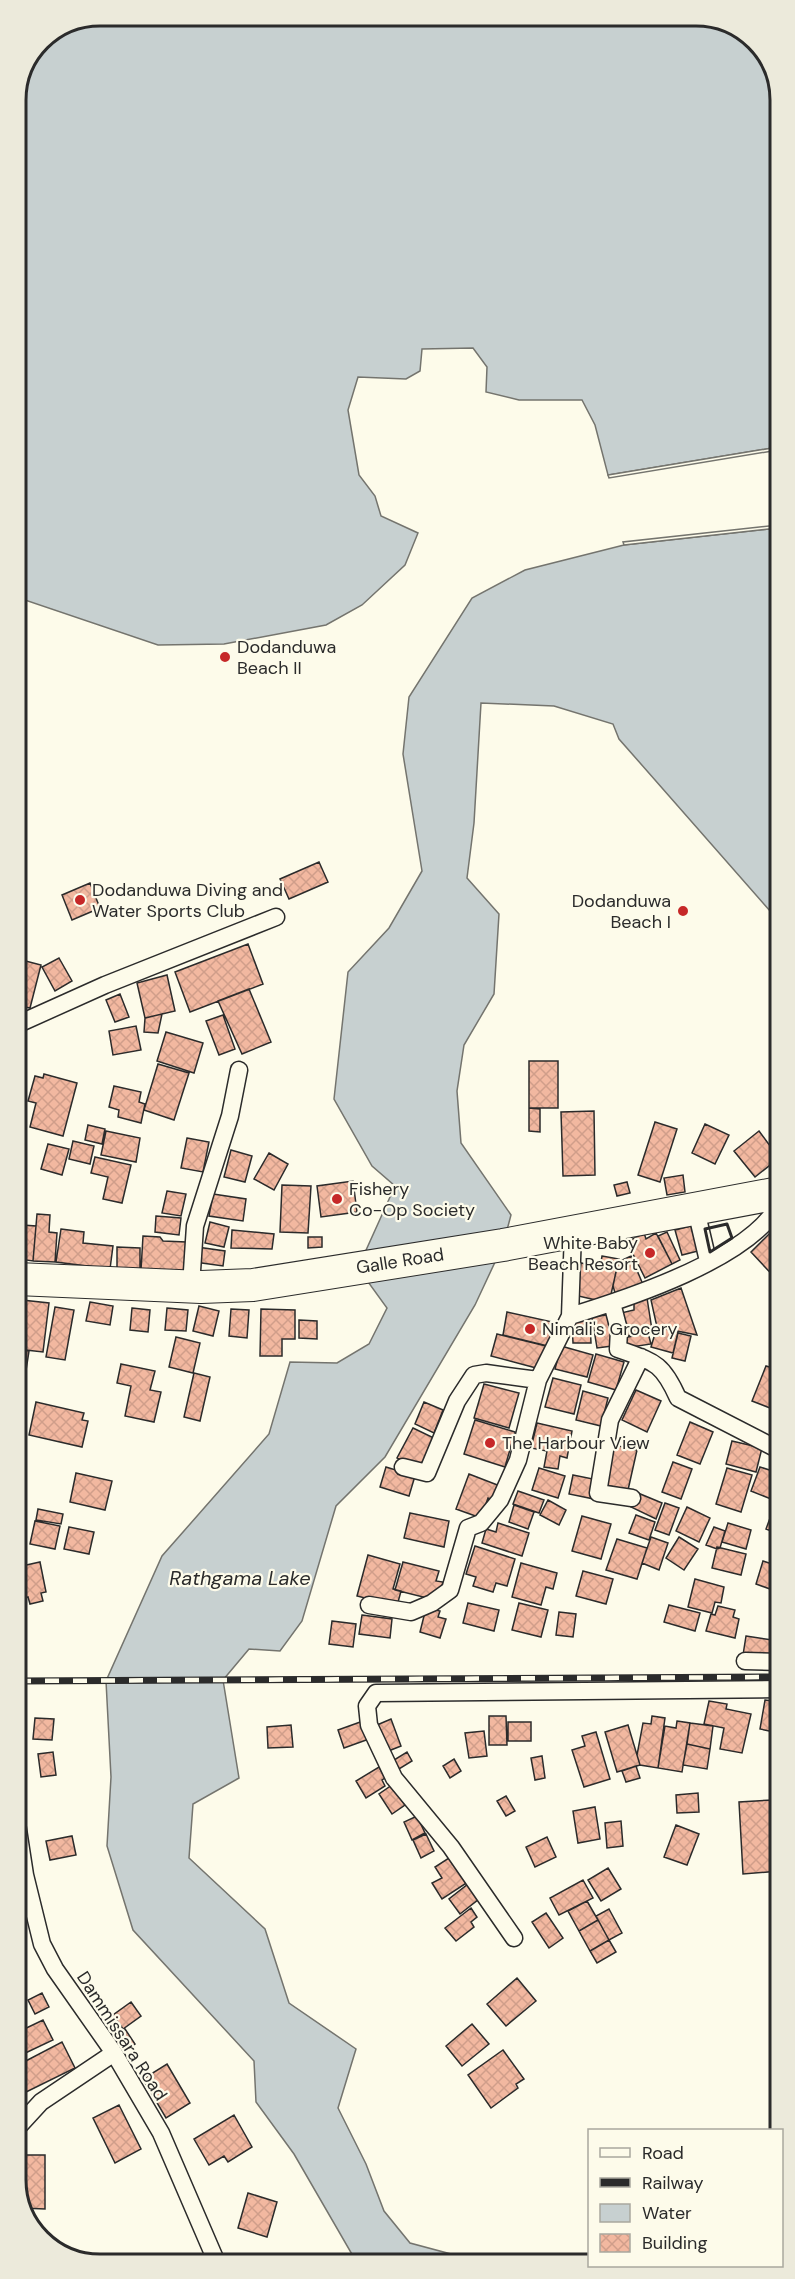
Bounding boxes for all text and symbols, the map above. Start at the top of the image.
place label: Dodanduwa Beach II [237,635,336,680]
marker: Dodanduwa Beach II [218,650,232,664]
place label: Dodanduwa Diving and Water Sports Club [92,878,283,923]
place label: Dodanduwa Beach I [572,889,671,934]
marker: Dodanduwa Diving and Water Sports Club [73,893,87,907]
marker: Dodanduwa Beach I [676,904,690,918]
place label: Fishery Co-Op Society [349,1177,475,1222]
marker: Fishery Co-Op Society [330,1192,344,1206]
place label: White Baby Beach Resort [528,1231,638,1276]
street label: Galle Road [354,1242,446,1280]
marker: White Baby Beach Resort [643,1246,657,1260]
place label: Nimali's Grocery [542,1317,677,1341]
marker: Nimali's Grocery [523,1322,537,1336]
place label: The Harbour View [502,1431,650,1455]
marker: The Harbour View [483,1436,497,1450]
water label: Rathgama Lake [169,1565,311,1591]
street label: Dammissara Road [71,1967,173,2105]
legend [588,2129,783,2267]
text: Road [642,2141,684,2165]
text: Railway [642,2171,704,2195]
text: Water [642,2201,692,2225]
text: Building [642,2231,707,2255]

